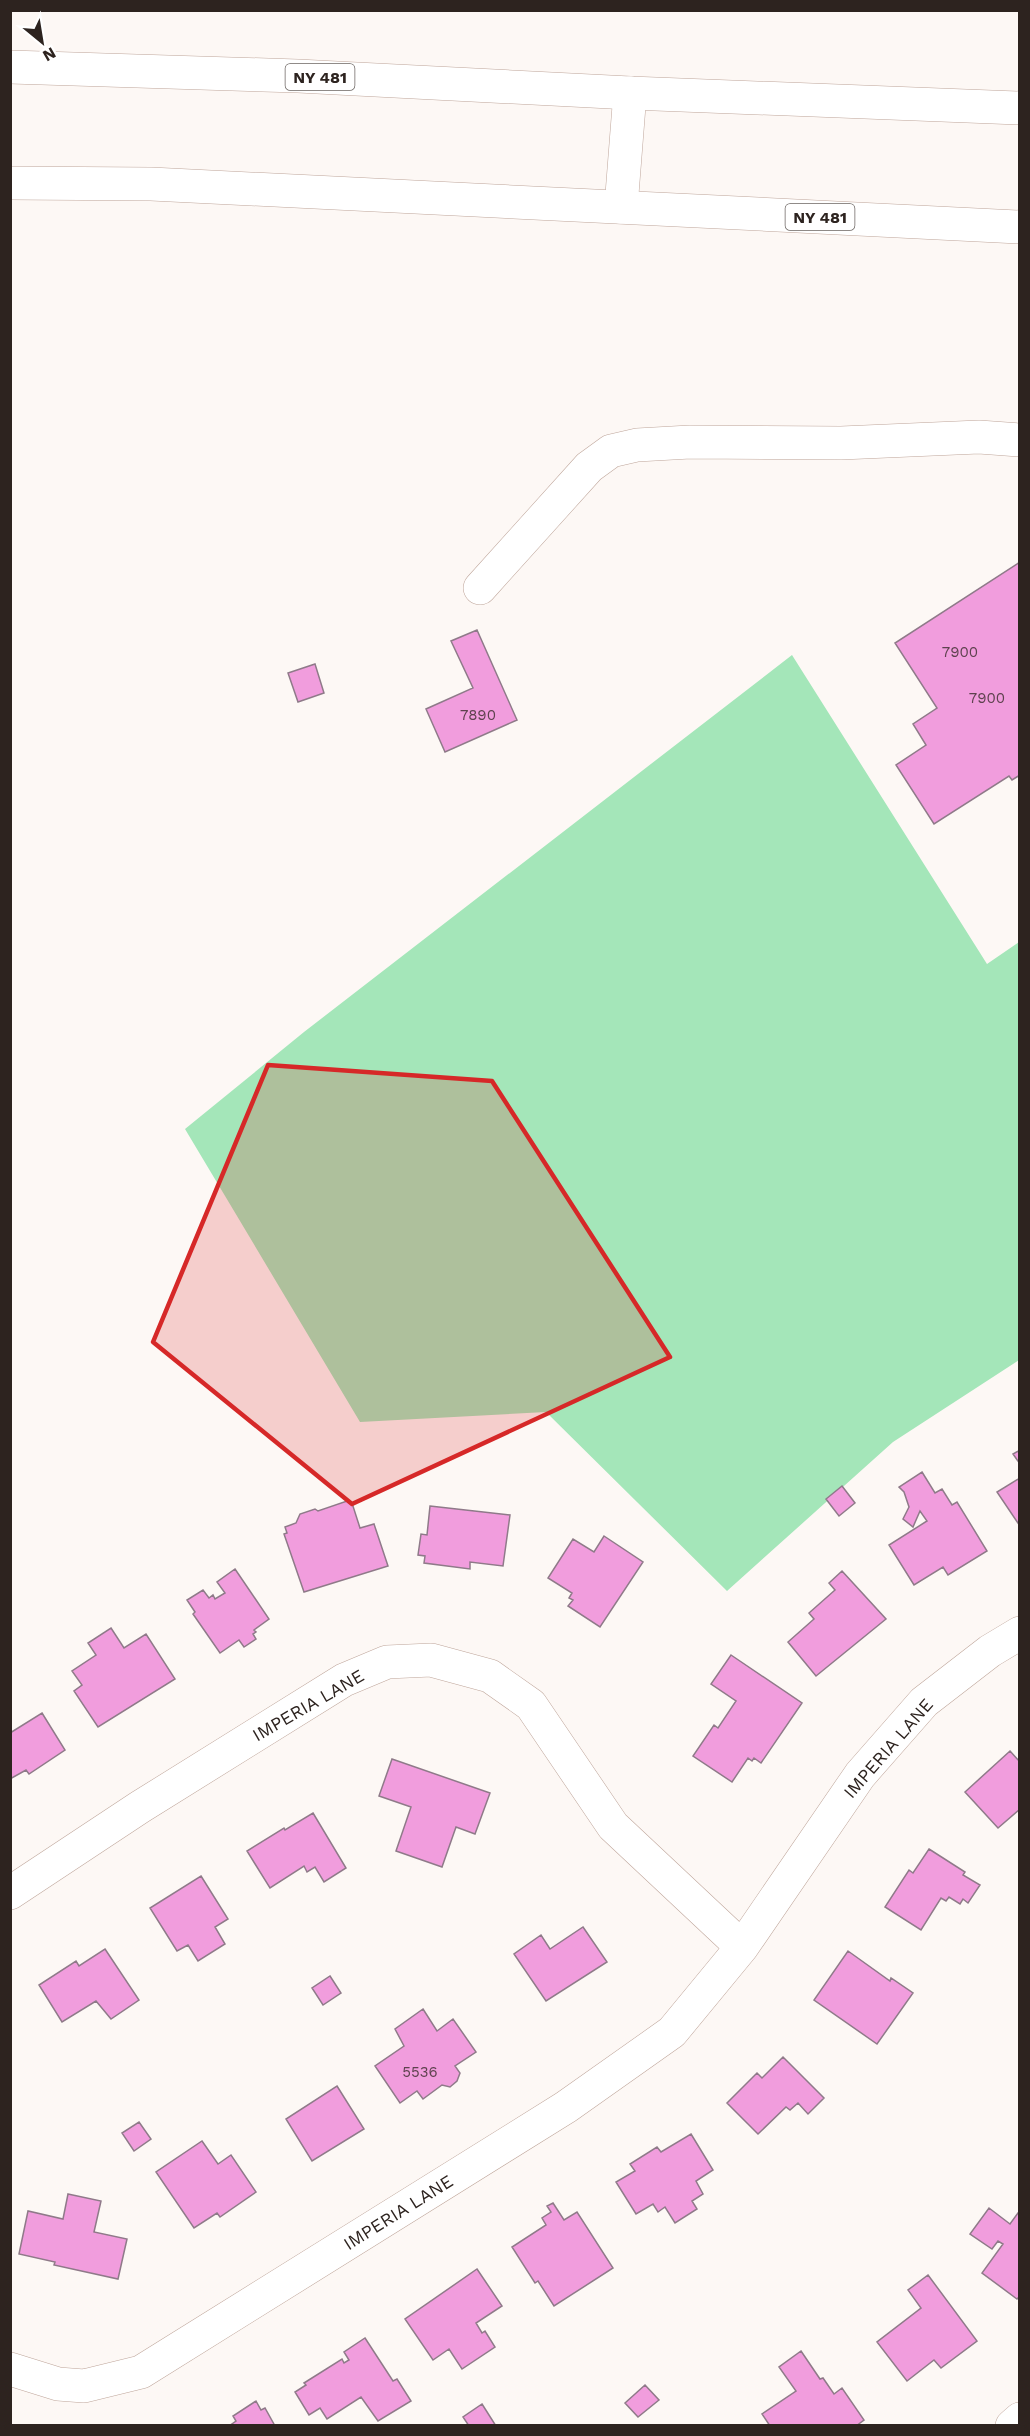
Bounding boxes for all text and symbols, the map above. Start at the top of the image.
north arrow [12,12,72,72]
text: N [39,43,59,66]
road number: NY 481 [286,64,354,90]
road number: NY 481 [786,204,854,230]
house number: 7900 [942,643,978,661]
house number: 7900 [969,689,1005,707]
house number: 7890 [460,706,496,724]
street label: IMPERIA LANE [249,1665,367,1745]
street label: IMPERIA LANE [839,1694,937,1802]
house number: 5536 [402,2063,438,2081]
street label: IMPERIA LANE [339,2170,457,2254]

